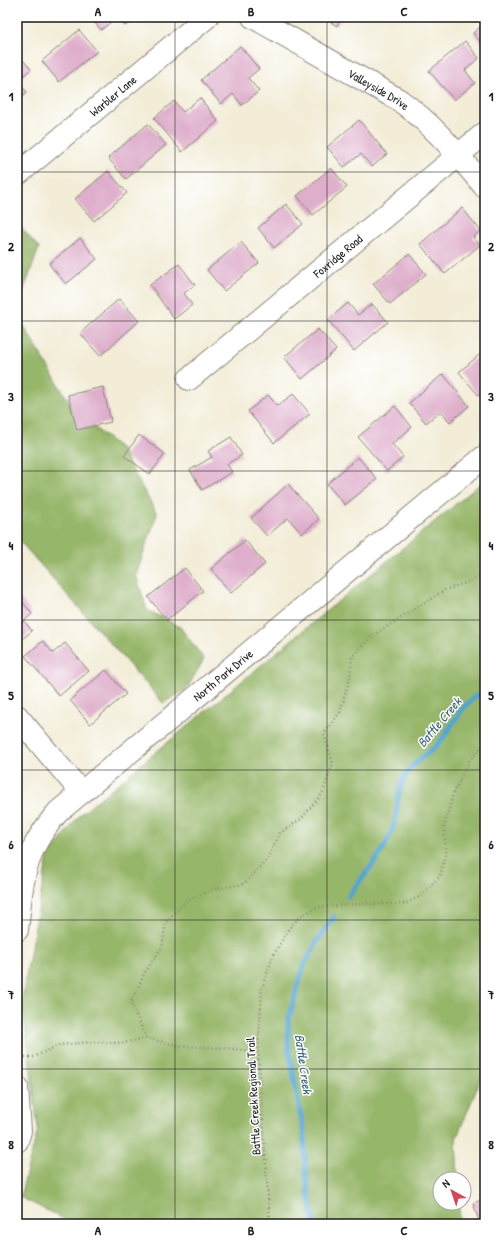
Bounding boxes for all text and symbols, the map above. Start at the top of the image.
text: A [95,2,102,20]
text: B [248,2,255,20]
text: C [400,2,408,20]
street label: Valleyside Drive [345,64,414,114]
street label: Warbler Lane [85,71,140,120]
text: 1 [9,87,14,105]
text: 1 [489,87,494,105]
street label: Foxridge Road [308,230,366,282]
text: 2 [8,237,15,255]
text: 2 [488,237,495,255]
text: 3 [8,387,14,405]
text: 3 [488,387,494,405]
text: 4 [9,536,14,554]
text: 4 [489,536,494,554]
street label: North Park Drive [189,645,256,705]
text: 5 [8,686,14,704]
text: 5 [488,686,494,704]
water label: Battle Creek [413,692,466,751]
text: 6 [8,835,14,853]
text: 6 [488,835,494,853]
text: 7 [7,985,15,1003]
text: 7 [487,985,495,1003]
water label: Battle Creek [291,1033,317,1097]
street label: Battle Creek Regional Trail [241,1036,265,1155]
text: 8 [8,1135,14,1153]
text: 8 [488,1135,494,1153]
north arrow [432,1171,472,1211]
text: N [439,1176,452,1191]
text: A [95,1221,102,1239]
text: B [248,1221,255,1239]
text: C [400,1221,408,1239]

